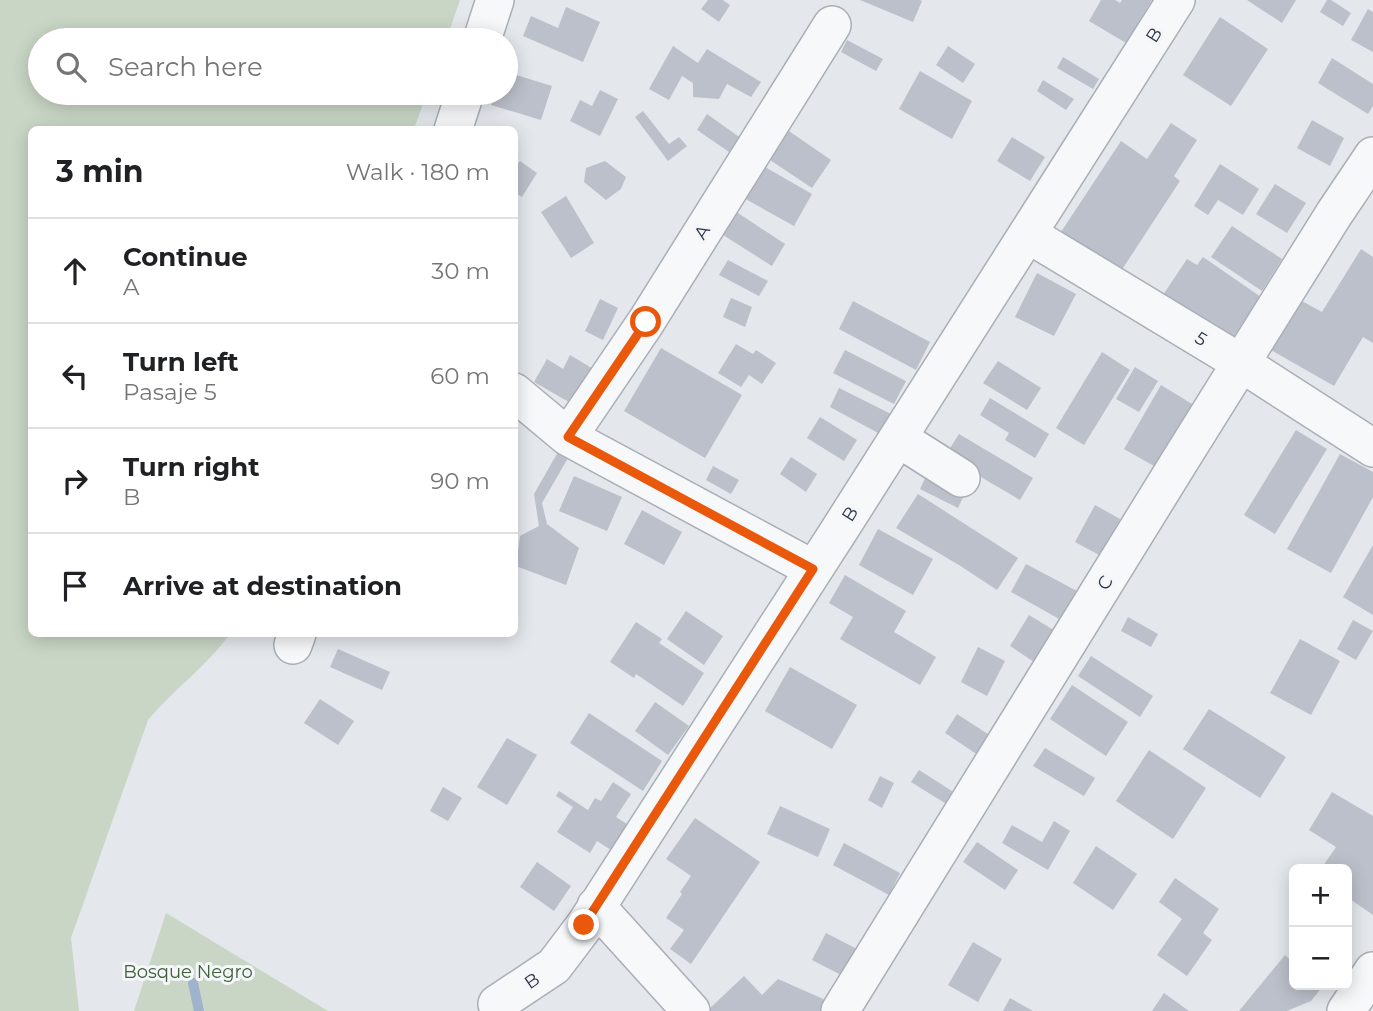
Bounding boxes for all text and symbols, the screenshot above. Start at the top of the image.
street label: B [1141,23,1167,47]
search box [28,28,518,105]
icon: search [52,48,90,86]
text: Search here [108,51,263,83]
text: 3 min [56,153,143,190]
text: Walk · 180 m [346,158,490,186]
street label: A [689,221,715,243]
text: Continue [123,241,248,273]
icon: ahead [56,252,94,290]
text: 30 m [431,257,490,285]
text: A [123,273,140,301]
route start [630,306,661,337]
street label: 5 [1191,327,1211,351]
text: Turn left [123,346,239,378]
icon: left [56,357,94,395]
text: 60 m [430,362,490,390]
text: Pasaje 5 [123,378,217,406]
text: Turn right [123,451,259,483]
icon: right [56,462,94,500]
text: 90 m [430,467,490,495]
text: B [123,483,140,511]
street label: B [837,502,863,526]
icon: arrive [56,567,94,605]
text: Arrive at destination [123,570,402,602]
street label: C [1092,572,1118,594]
map controls [1289,864,1352,990]
button: + [1289,864,1352,927]
route end [568,909,599,940]
button: − [1289,927,1352,990]
park label: Bosque Negro [123,961,253,983]
street label: B [520,968,544,994]

